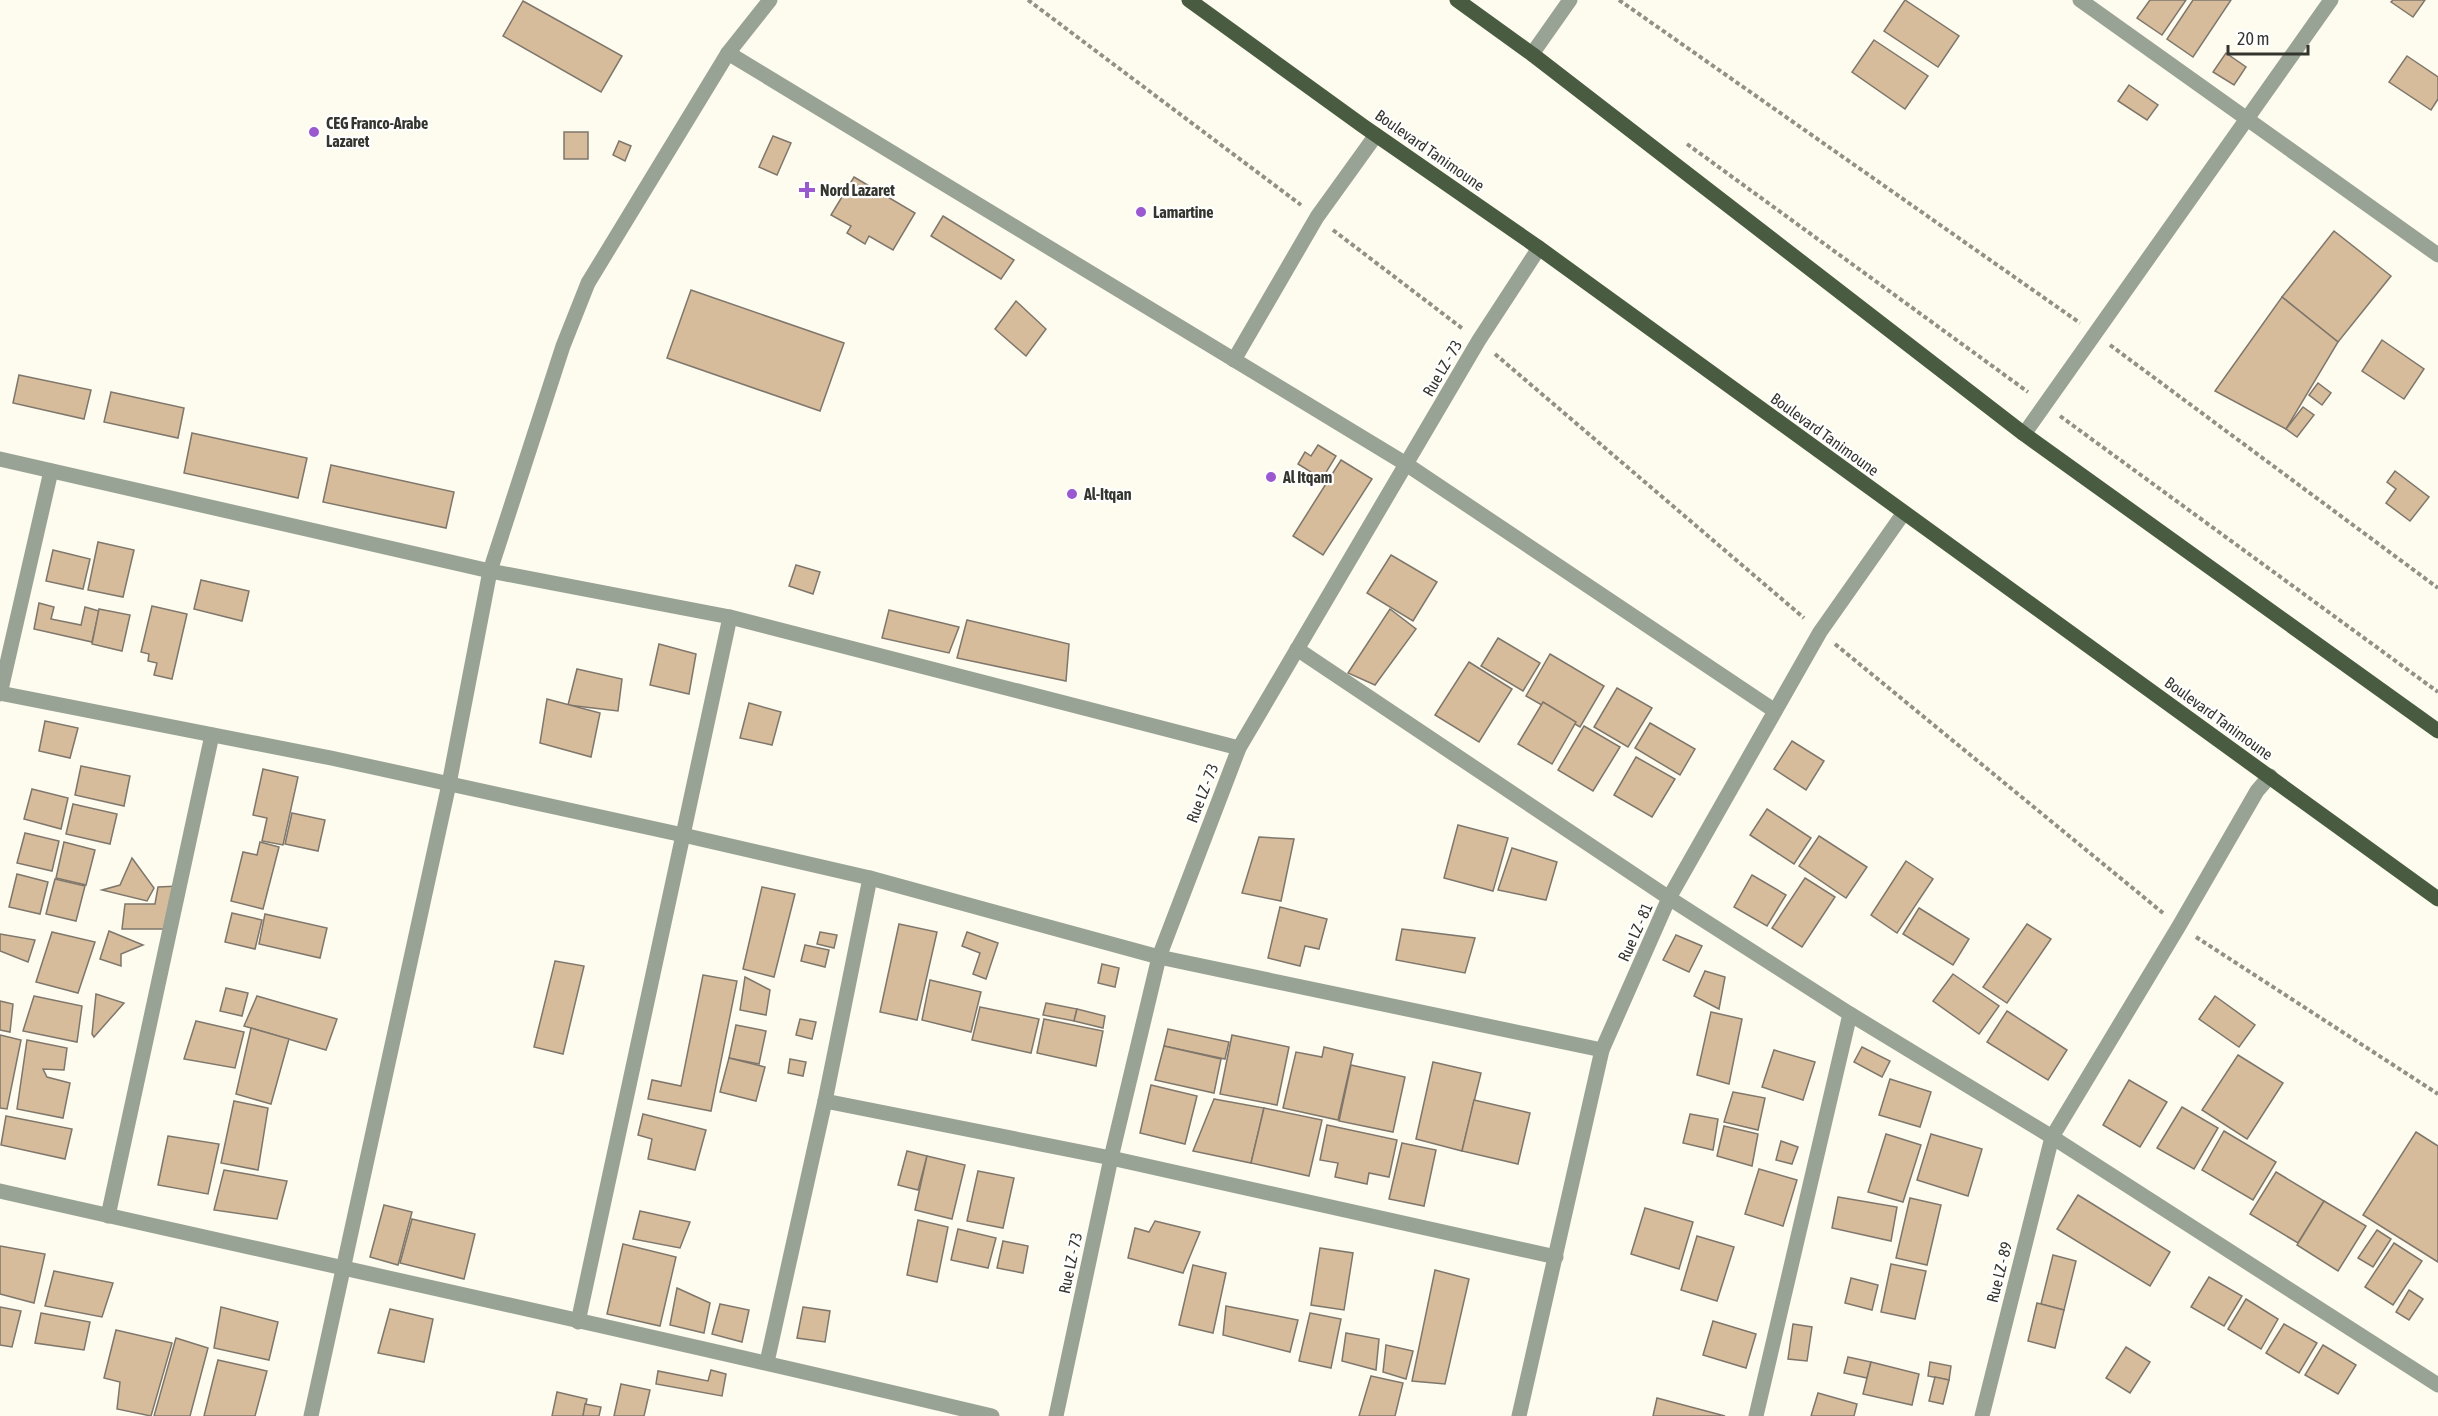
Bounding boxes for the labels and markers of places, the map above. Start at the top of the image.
place label: CEG Franco-Arabe Lazaret [326,114,428,150]
marker: CEG Franco-Arabe Lazaret [307,125,321,139]
marker: Nord Lazaret [798,181,816,199]
place label: Nord Lazaret [820,181,895,199]
place label: Lamartine [1153,203,1213,221]
marker: Lamartine [1134,205,1148,219]
place label: Al Itqam [1282,468,1332,486]
marker: Al Itqam [1264,470,1278,484]
place label: Al-Itqan [1083,485,1132,503]
marker: Al-Itqan [1065,487,1079,501]

